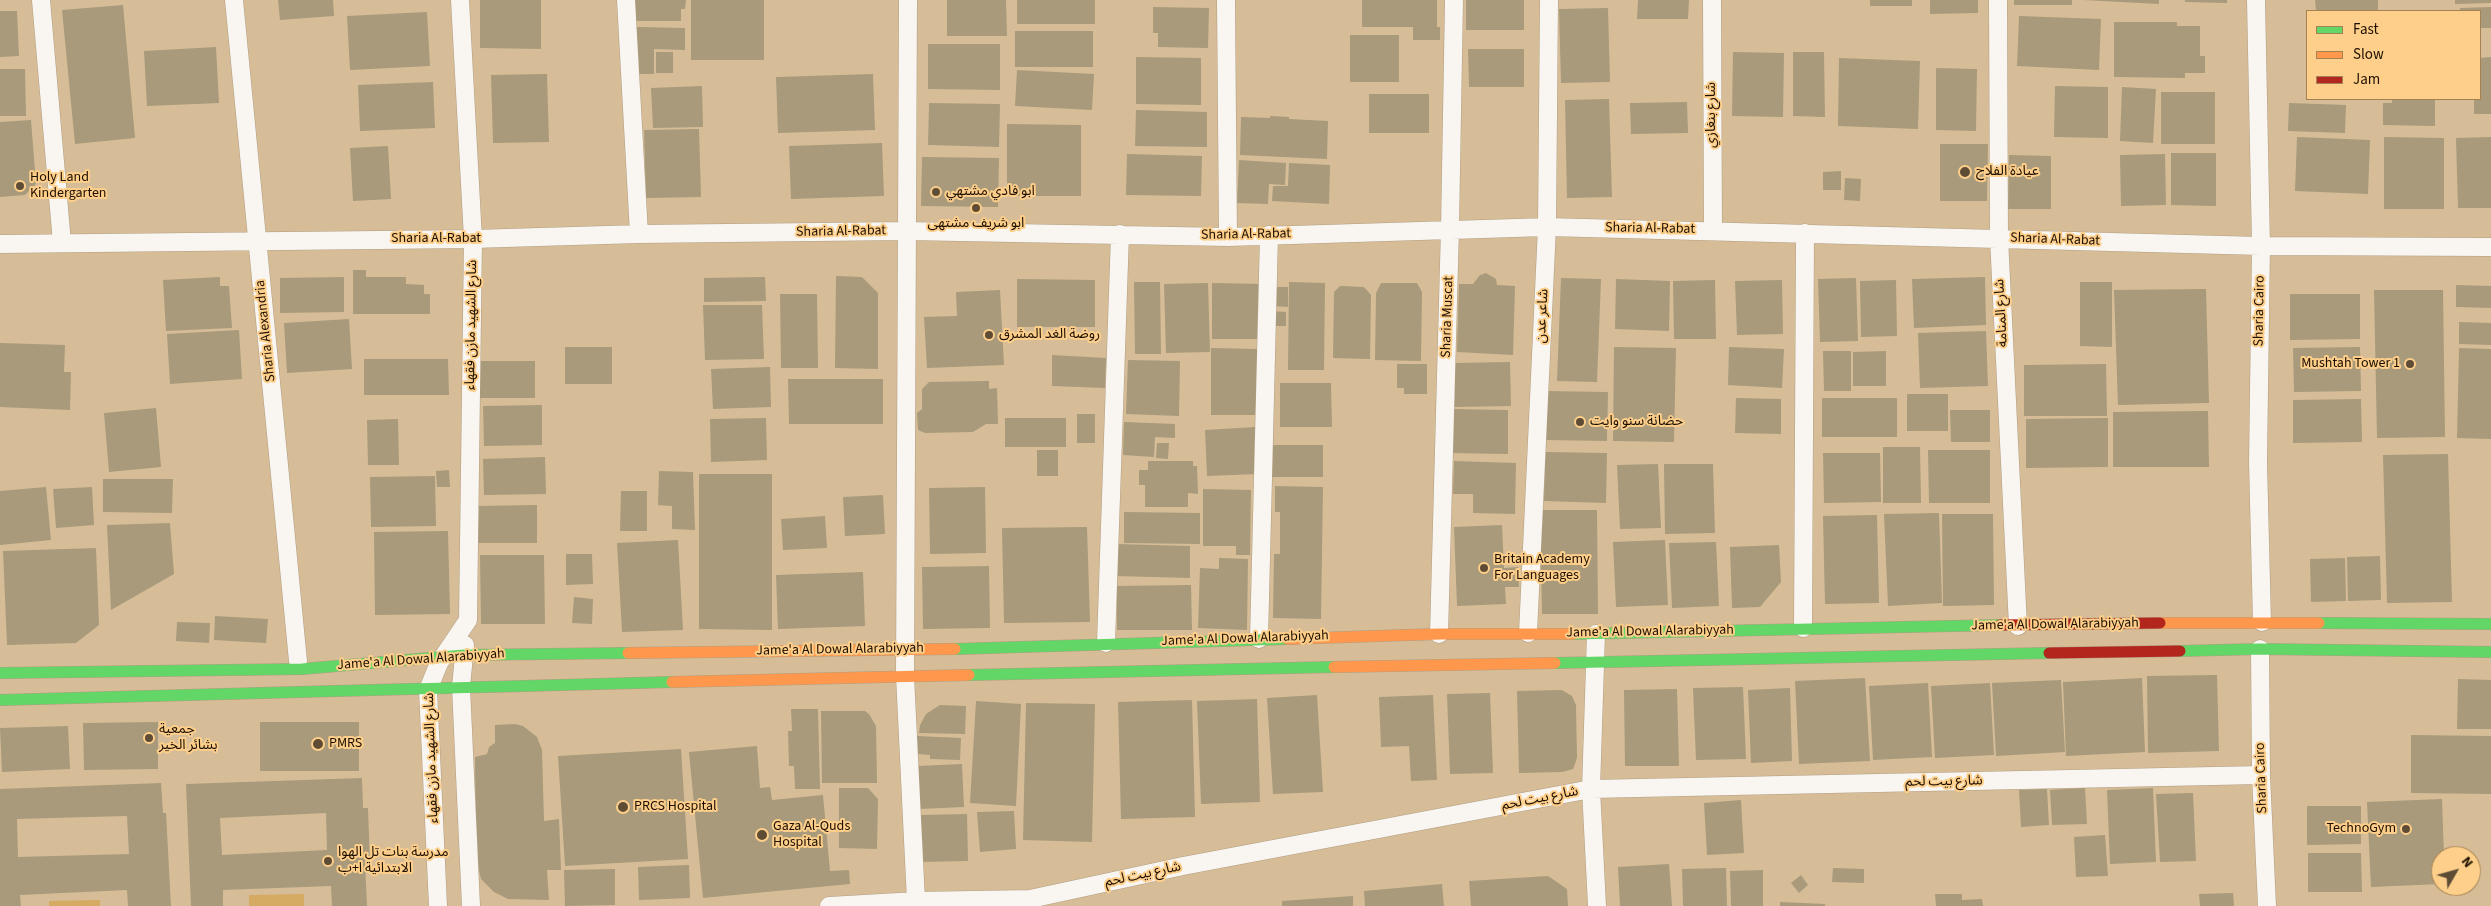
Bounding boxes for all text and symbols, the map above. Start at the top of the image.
legend [2306,10,2481,100]
text: Fast [2353,19,2379,40]
text: Slow [2353,44,2384,65]
text: Jam [2353,69,2380,90]
street label: شارع بنغازي [1704,82,1720,148]
place label: عيادة الفلاح [1976,164,2039,180]
marker: عيادة الفلاح [1958,165,1972,179]
place label: Holy Land Kindergarten [30,170,107,202]
marker: Holy Land Kindergarten [14,180,26,192]
place label: ابو فادي مشتهي [946,184,1035,200]
marker: ابو فادي مشتهي [930,186,942,198]
marker: ابو شريف مشتهى [970,202,982,214]
place label: ابو شريف مشتهى [928,216,1024,232]
street label: Sharia Al-Rabat [1605,220,1695,238]
street label: Sharia Al-Rabat [796,223,886,241]
street label: Sharia Al-Rabat [1201,226,1291,244]
street label: Sharia Al-Rabat [2010,230,2100,250]
street label: Sharia Al-Rabat [391,231,481,247]
street label: شارع الشهيد مازن فقهاء [462,260,482,390]
street label: Sharia Cairo [2251,275,2269,347]
street label: Sharia Muscat [1438,276,1458,358]
street label: Sharia Alexandria [252,279,280,383]
street label: شارع المنامة [1992,279,2012,347]
street label: شاعر عدن [1533,288,1553,344]
place label: روضة الغد المشرق [999,327,1100,343]
marker: روضة الغد المشرق [983,329,995,341]
place label: Mushtah Tower 1 [2301,356,2400,372]
marker: Mushtah Tower 1 [2404,358,2416,370]
place label: حضانة سنو وايت [1590,414,1683,430]
marker: حضانة سنو وايت [1574,416,1586,428]
place label: Britain Academy For Languages [1494,552,1590,584]
marker: Britain Academy For Languages [1478,562,1490,574]
street label: Jame'a Al Dowal Alarabiyyah [1971,615,2139,635]
street label: Jame'a Al Dowal Alarabiyyah [1566,622,1734,642]
street label: Jame'a Al Dowal Alarabiyyah [1161,628,1329,650]
street label: Jame'a Al Dowal Alarabiyyah [756,640,924,660]
street label: Jame'a Al Dowal Alarabiyyah [337,646,505,674]
street label: شارع الشهيد مازن فقهاء [421,692,443,824]
place label: جمعية بشائر الخير [159,722,218,754]
marker: جمعية بشائر الخير [143,732,155,744]
place label: PMRS [329,736,362,752]
marker: PMRS [311,737,325,751]
street label: Sharia Cairo [2252,742,2272,814]
street label: شارع بيت لحم [1905,773,1983,791]
street label: شارع بيت لحم [1500,783,1580,815]
place label: PRCS Hospital [634,799,717,815]
marker: PRCS Hospital [616,800,630,814]
place label: Gaza Al-Quds Hospital [773,819,850,852]
place label: TechnoGym [2326,821,2396,837]
marker: TechnoGym [2400,823,2412,835]
marker: Gaza Al-Quds Hospital [755,828,769,842]
place label: مدرسة بنات تل الهوا الابتدائية ا+ب [338,845,449,878]
north arrow [2431,846,2481,896]
text: N [2456,853,2478,872]
marker: مدرسة بنات تل الهوا الابتدائية ا+ب [322,855,334,867]
street label: شارع بيت لحم [1103,859,1183,891]

